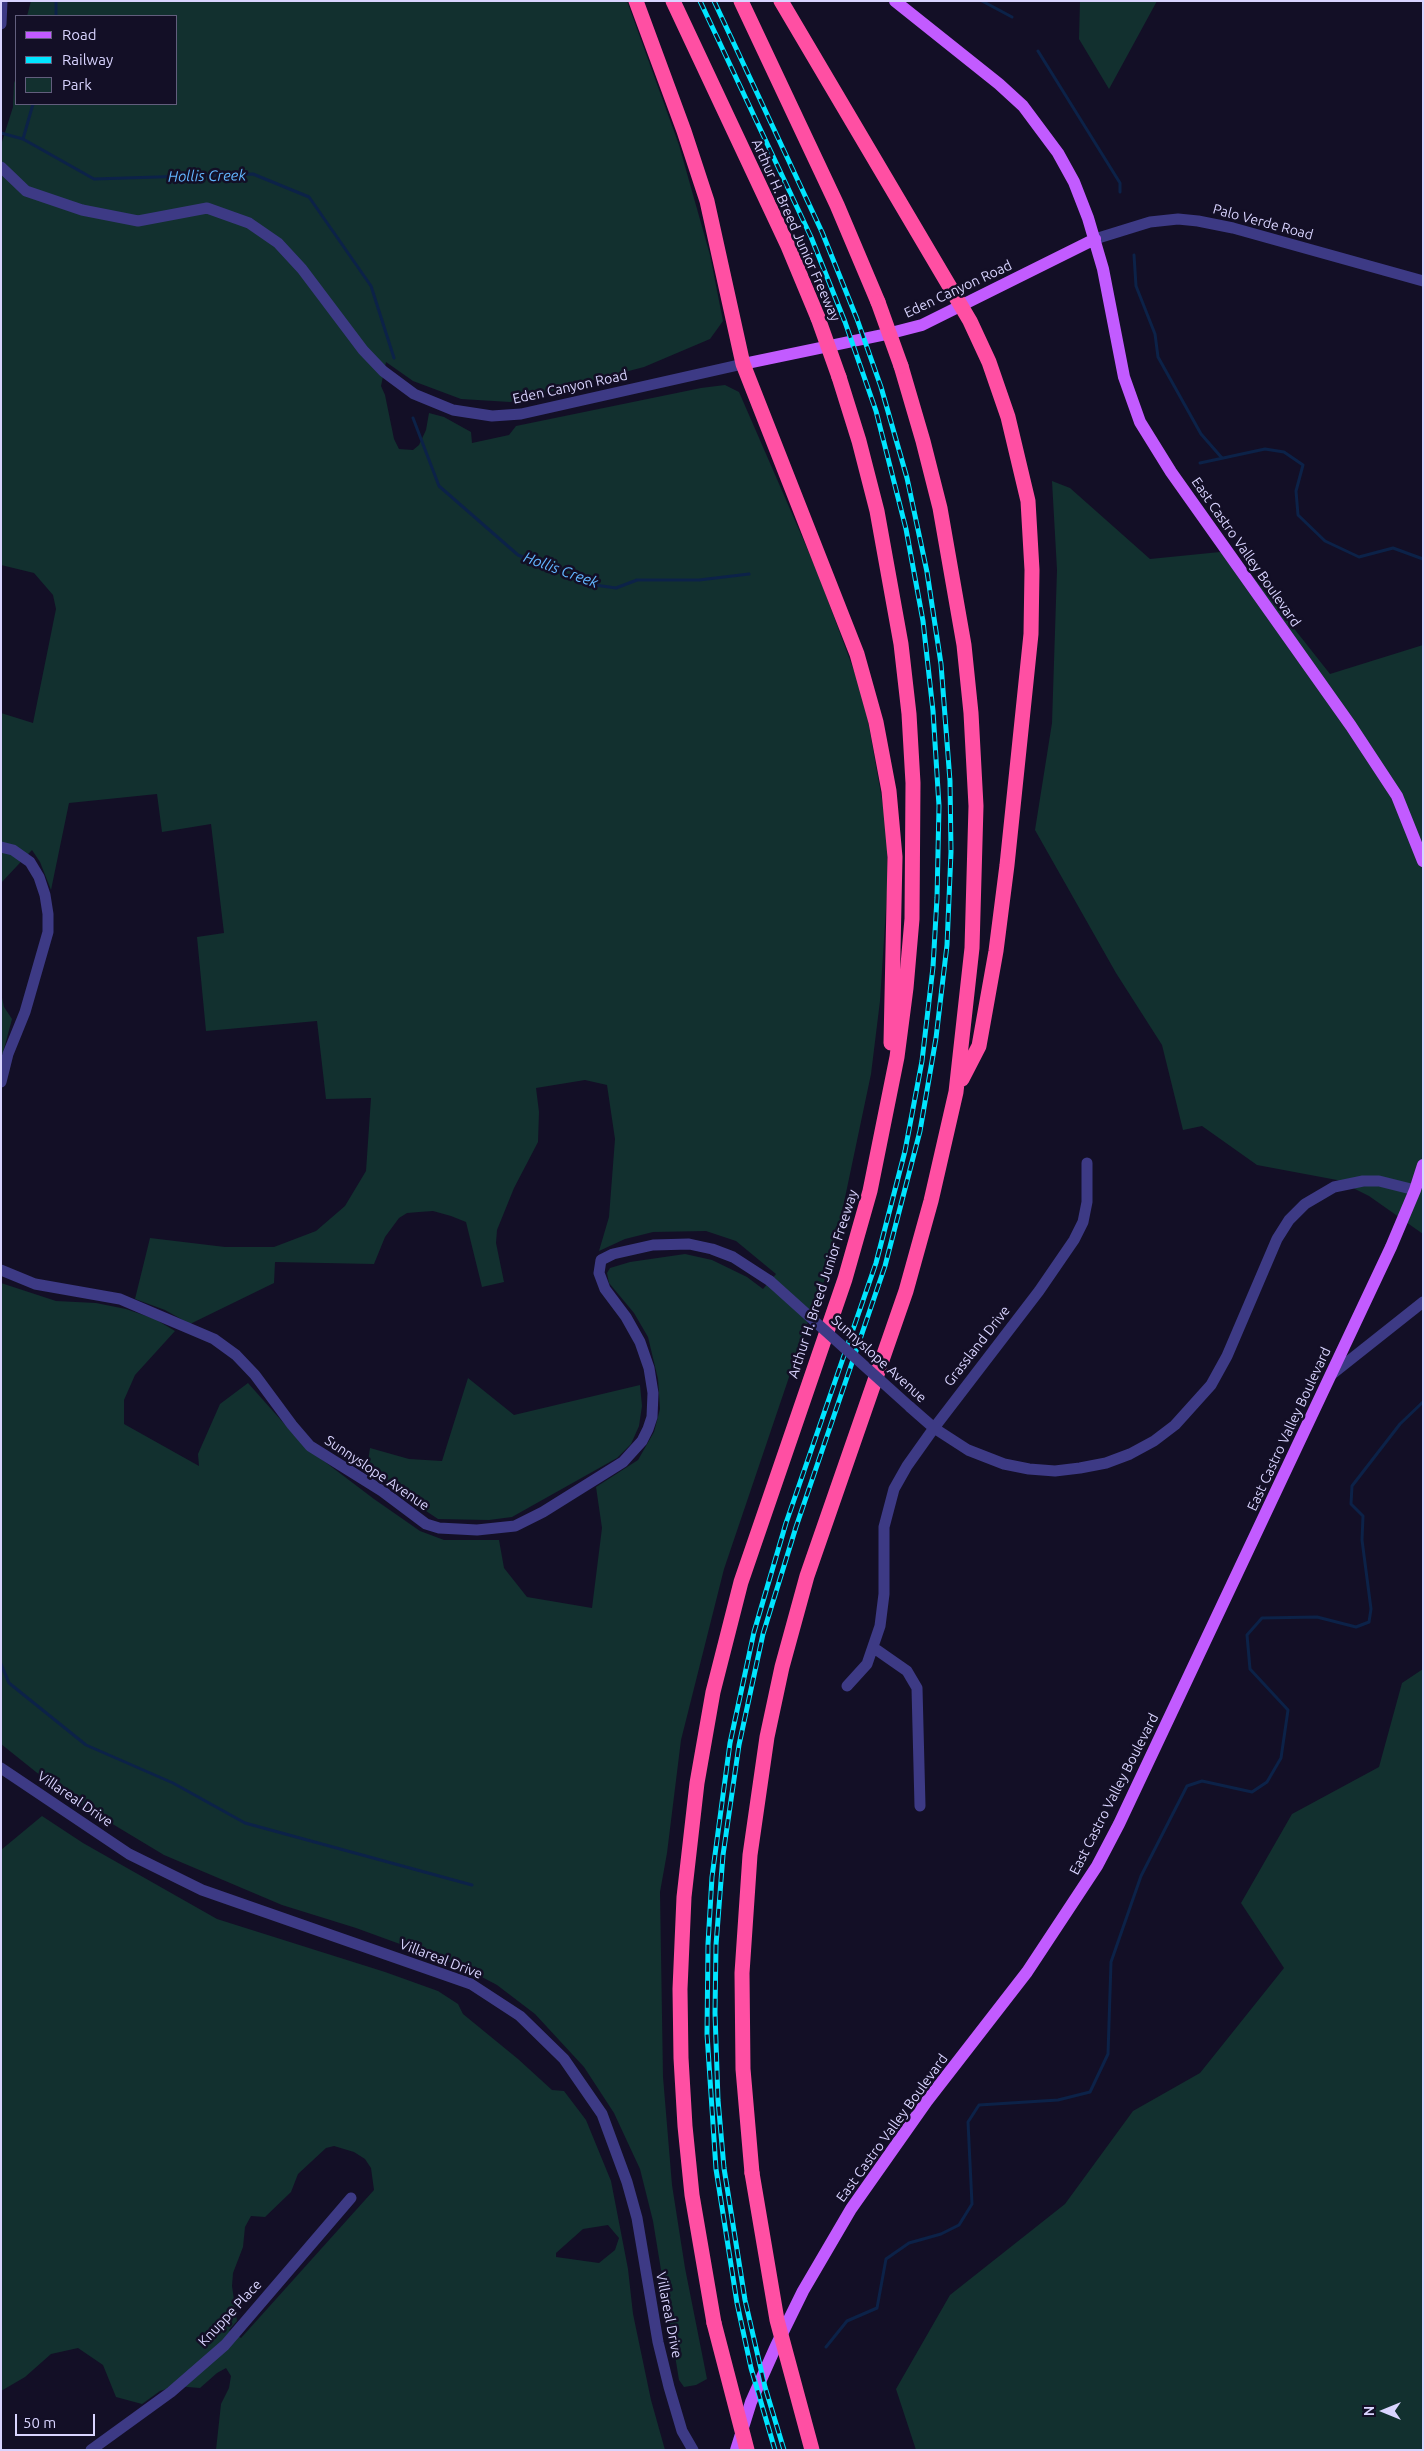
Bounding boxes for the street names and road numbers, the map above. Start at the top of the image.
street label: Arthur H. Breed Junior Freeway [748,136,844,324]
street label: Palo Verde Road [1211,201,1315,243]
street label: Eden Canyon Road [901,257,1015,321]
street label: Eden Canyon Road [511,367,629,407]
street label: East Castro Valley Boulevard [1188,474,1304,630]
street label: Arthur H. Breed Junior Freeway [784,1187,862,1381]
street label: Grassland Drive [940,1302,1014,1390]
street label: Sunnyslope Avenue [828,1312,930,1406]
street label: East Castro Valley Boulevard [1244,1344,1334,1514]
street label: Sunnyslope Avenue [322,1432,432,1514]
street label: East Castro Valley Boulevard [1066,1711,1162,1877]
street label: Villareal Drive [34,1768,116,1830]
street label: Villareal Drive [397,1935,485,1983]
street label: East Castro Valley Boulevard [833,2051,951,2205]
street label: Villareal Drive [652,2270,686,2360]
street label: Knuppe Place [195,2276,265,2350]

